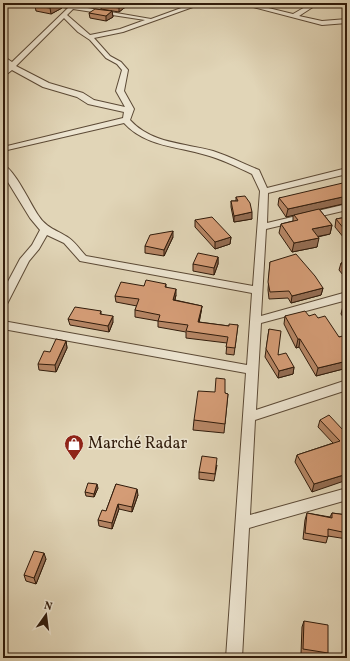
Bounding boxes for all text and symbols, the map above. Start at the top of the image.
shop icon: Marché Radar [63,433,85,461]
place label: Marché Radar [88,433,188,455]
north arrow [26,595,66,635]
text: N [42,599,54,615]

